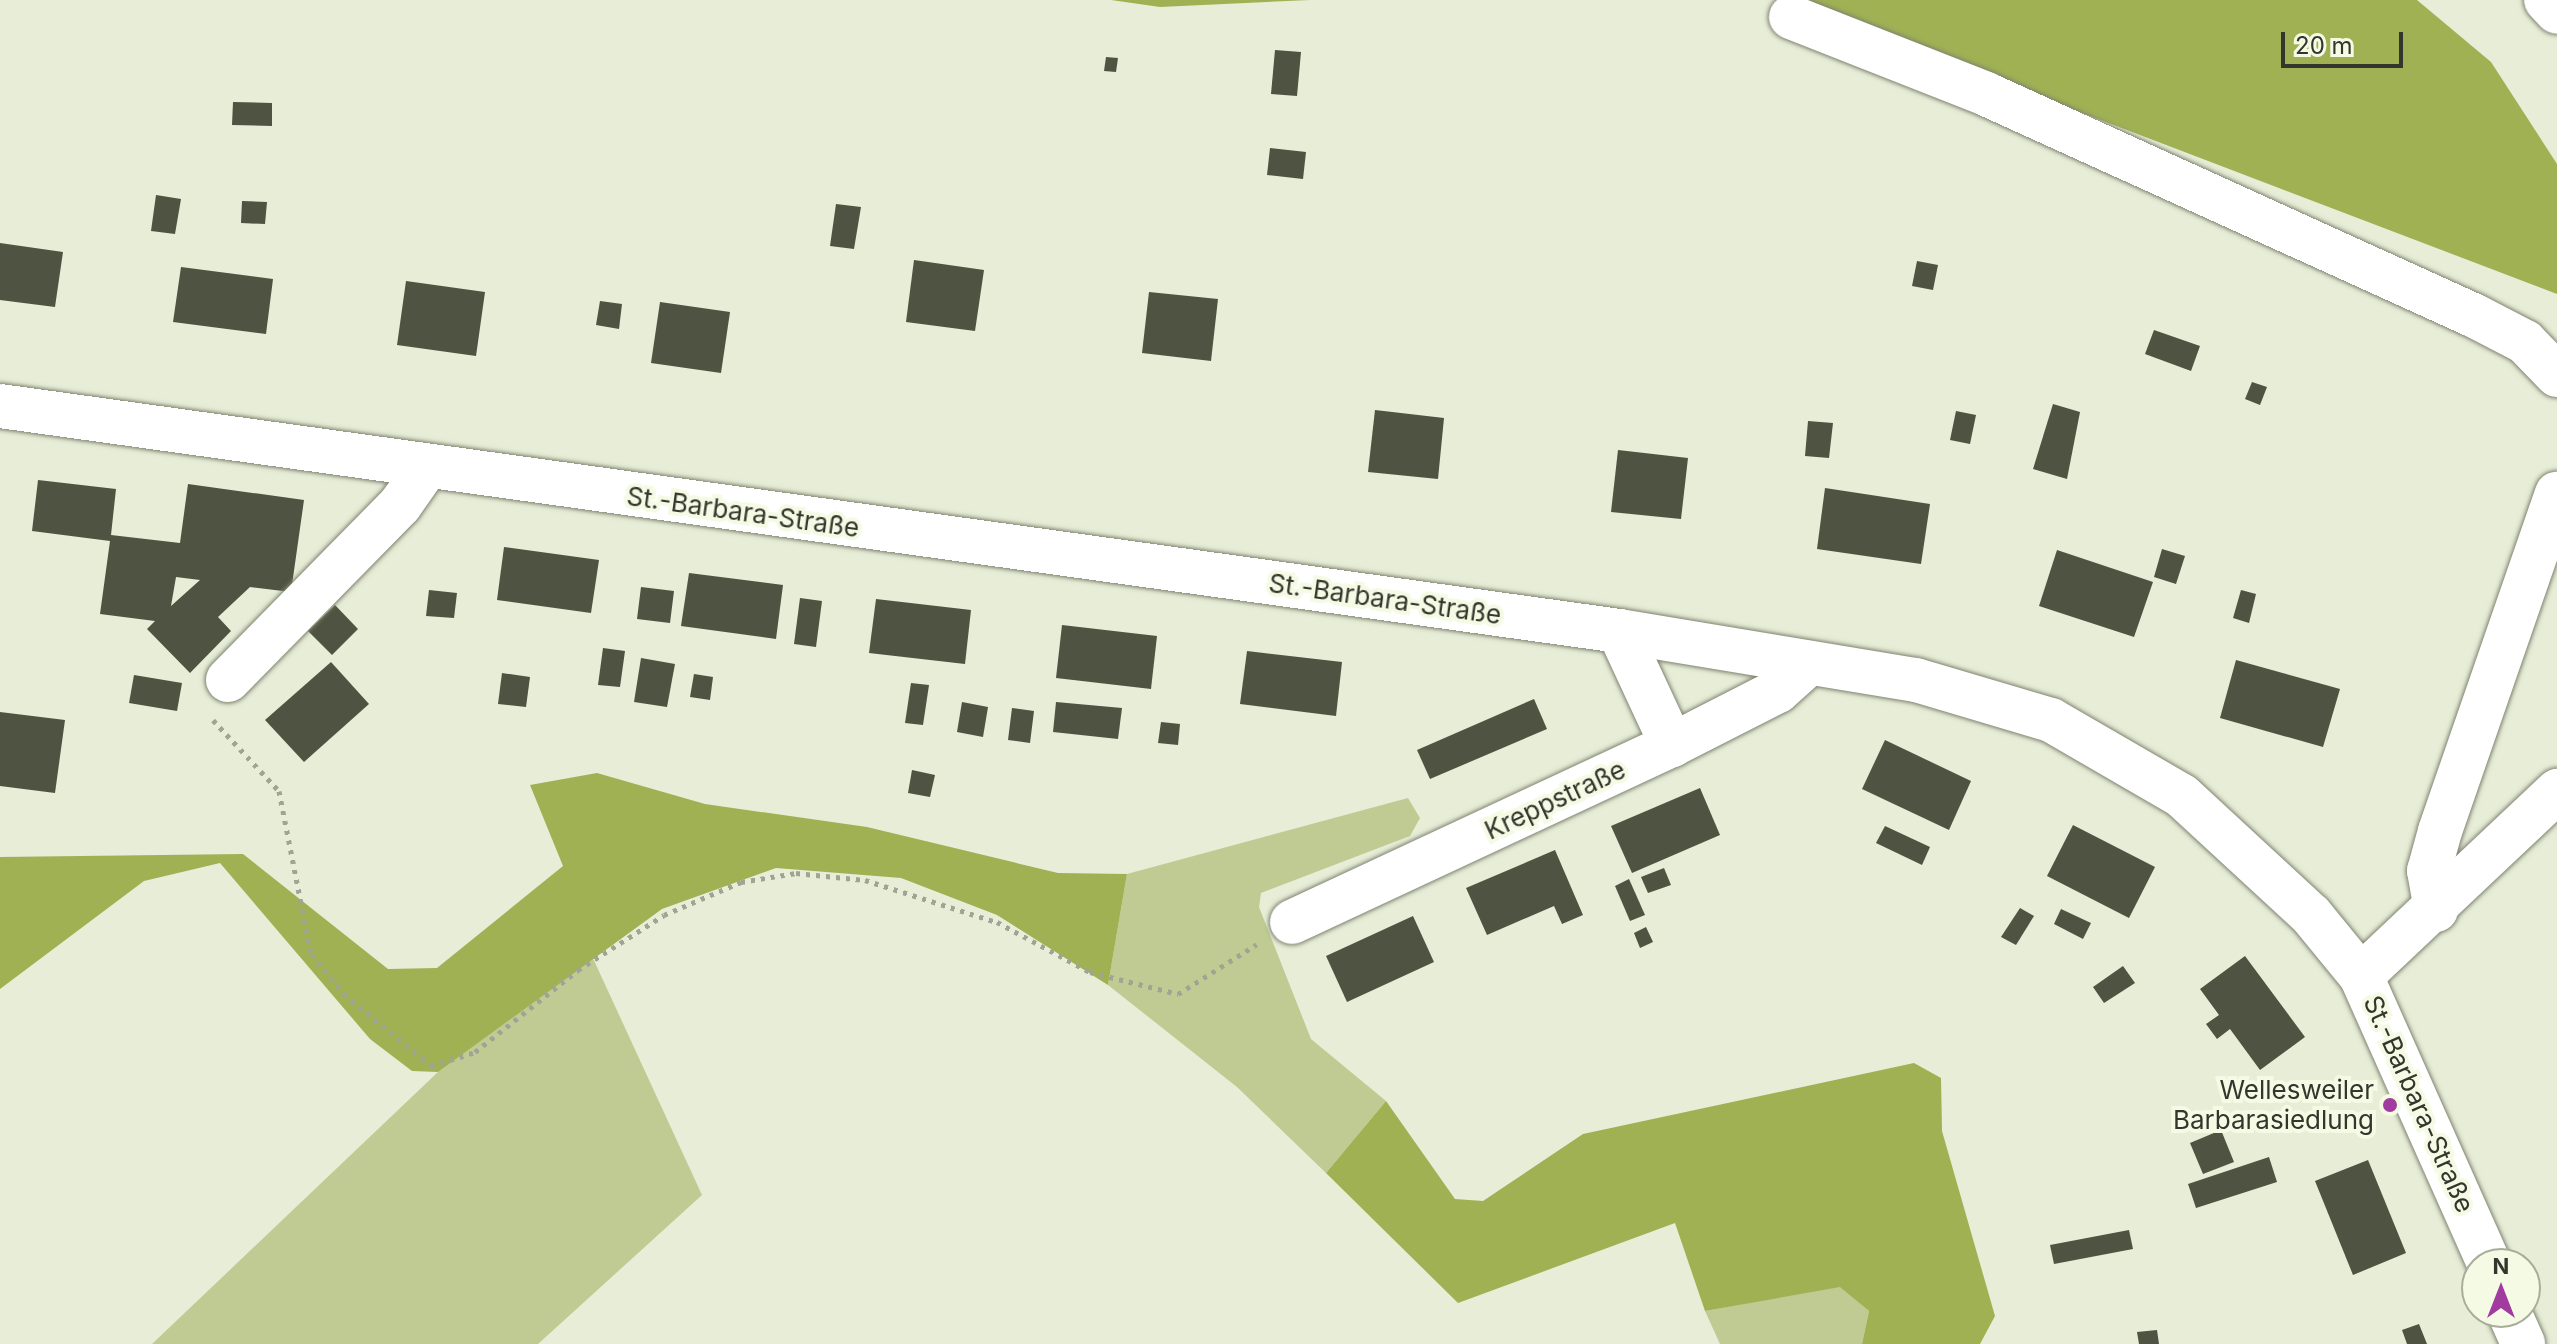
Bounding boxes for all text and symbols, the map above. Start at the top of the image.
scale bar [2285,16,2407,66]
text: 20 m [2295,31,2353,60]
street label: St.-Barbara-Straße [625,480,861,544]
street label: St.-Barbara-Straße [1267,567,1503,631]
street label: Kreppstraße [1480,754,1630,846]
street label: St.-Barbara-Straße [2357,991,2481,1217]
place label: Wellesweiler Barbarasiedlung [2173,1074,2374,1136]
marker: Wellesweiler Barbarasiedlung [2381,1096,2399,1114]
north arrow [2461,1248,2541,1328]
text: N [2493,1253,2509,1279]

